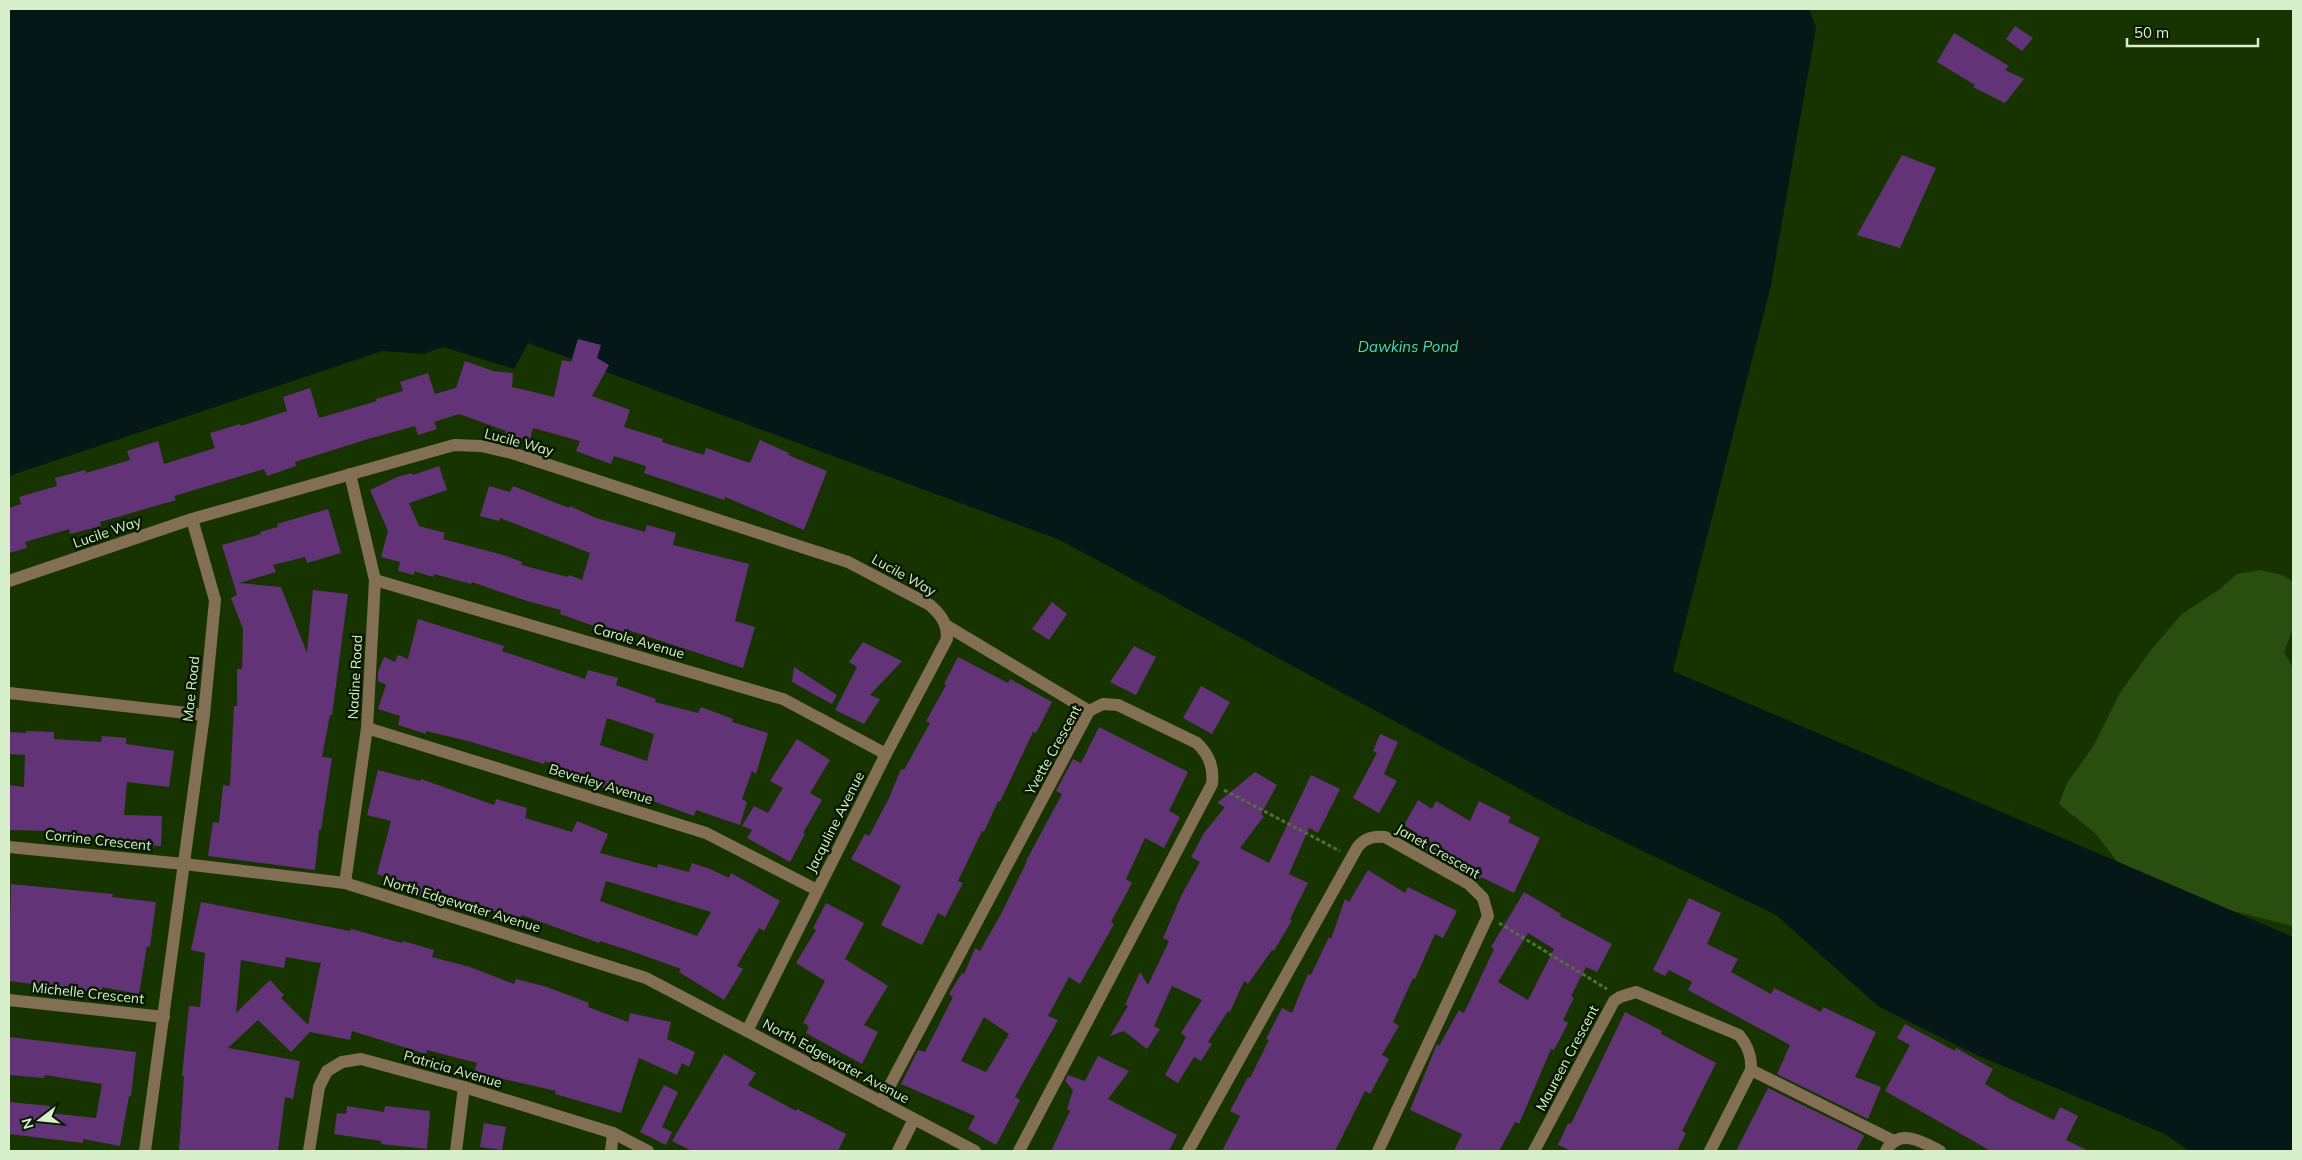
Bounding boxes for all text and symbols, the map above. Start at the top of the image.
scale bar [2127,15,2258,47]
text: 50 m [2134,23,2169,42]
water label: Dawkins Pond [1358,337,1458,356]
street label: Lucile Way [482,424,556,460]
street label: Lucile Way [71,512,144,552]
street label: Lucile Way [869,550,940,600]
street label: Carole Avenue [591,619,687,663]
street label: Nadine Road [344,634,366,720]
street label: Mae Road [179,655,203,723]
street label: Yvette Crescent [1020,702,1085,799]
street label: Beverley Avenue [547,760,655,808]
street label: Jacquline Avenue [802,768,868,876]
street label: Janet Crescent [1393,820,1483,882]
street label: Corrine Crescent [44,825,152,855]
street label: North Edgewater Avenue [381,871,543,937]
street label: Michelle Crescent [31,978,145,1008]
street label: Maureen Crescent [1532,1002,1603,1114]
street label: North Edgewater Avenue [760,1015,912,1107]
street label: Patricia Avenue [402,1046,504,1092]
north arrow [15,1095,65,1145]
text: N [17,1116,38,1131]

